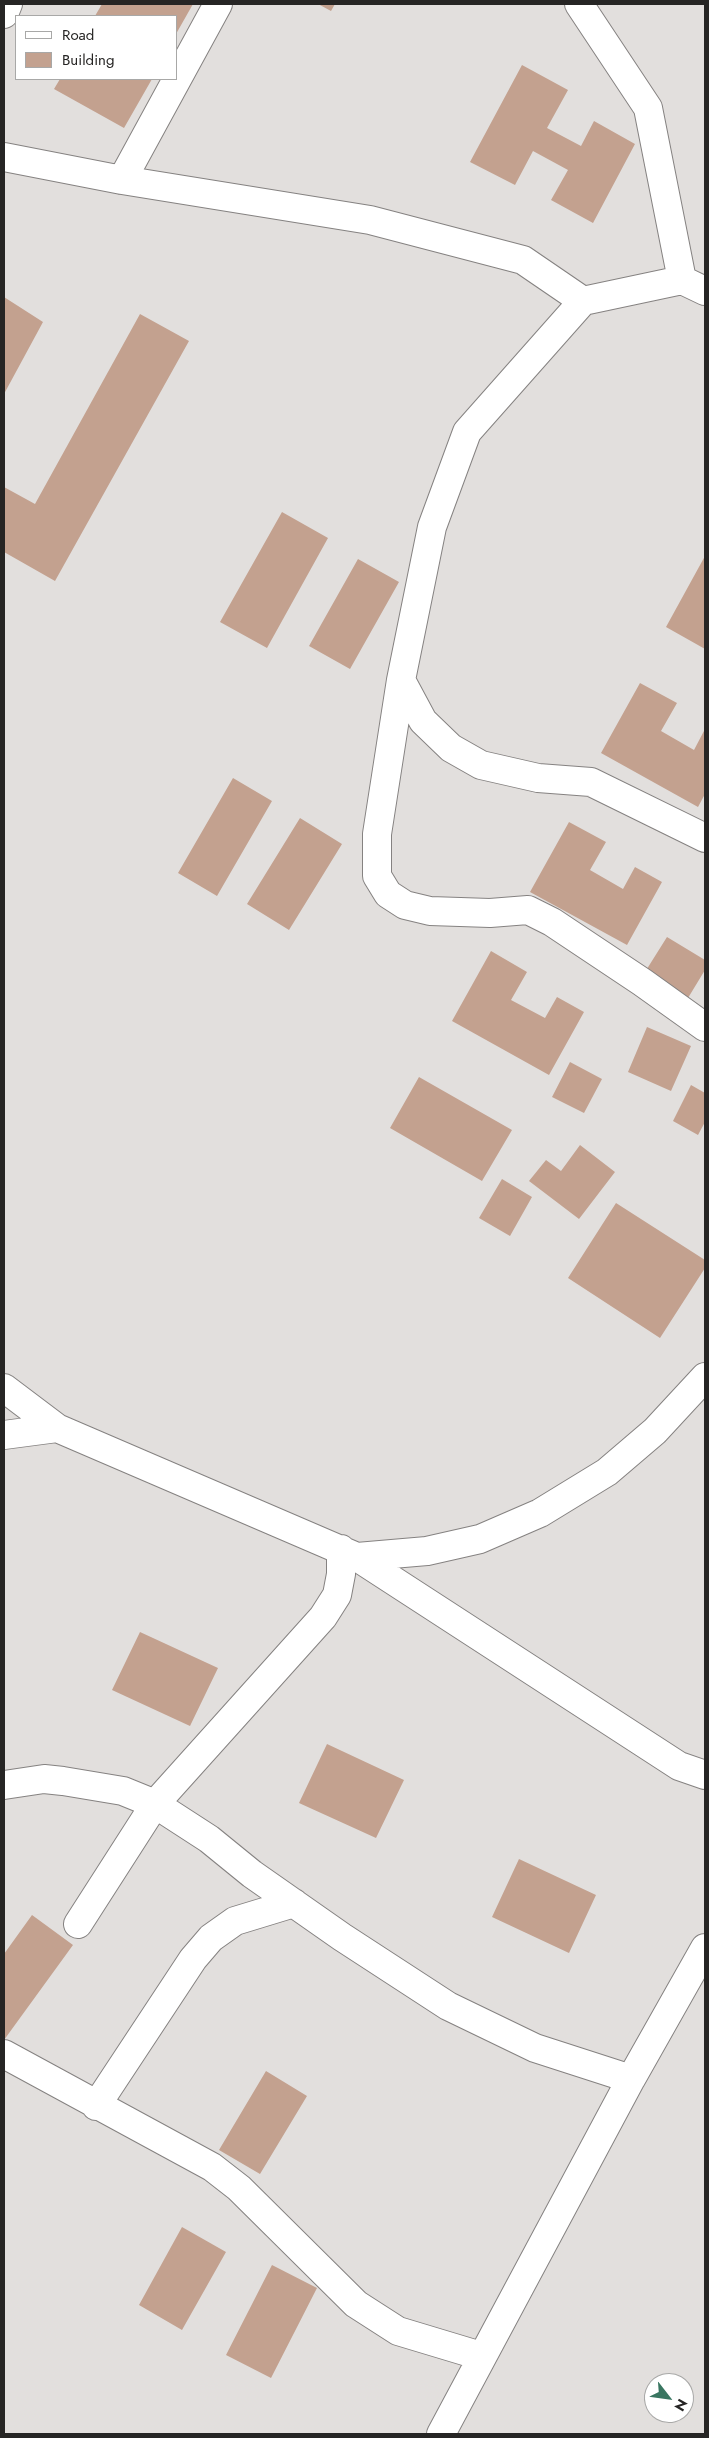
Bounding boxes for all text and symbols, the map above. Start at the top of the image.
legend [15,15,178,80]
text: Road [62,24,94,46]
text: Building [62,49,114,71]
north arrow [644,2373,694,2423]
text: N [670,2395,693,2415]

